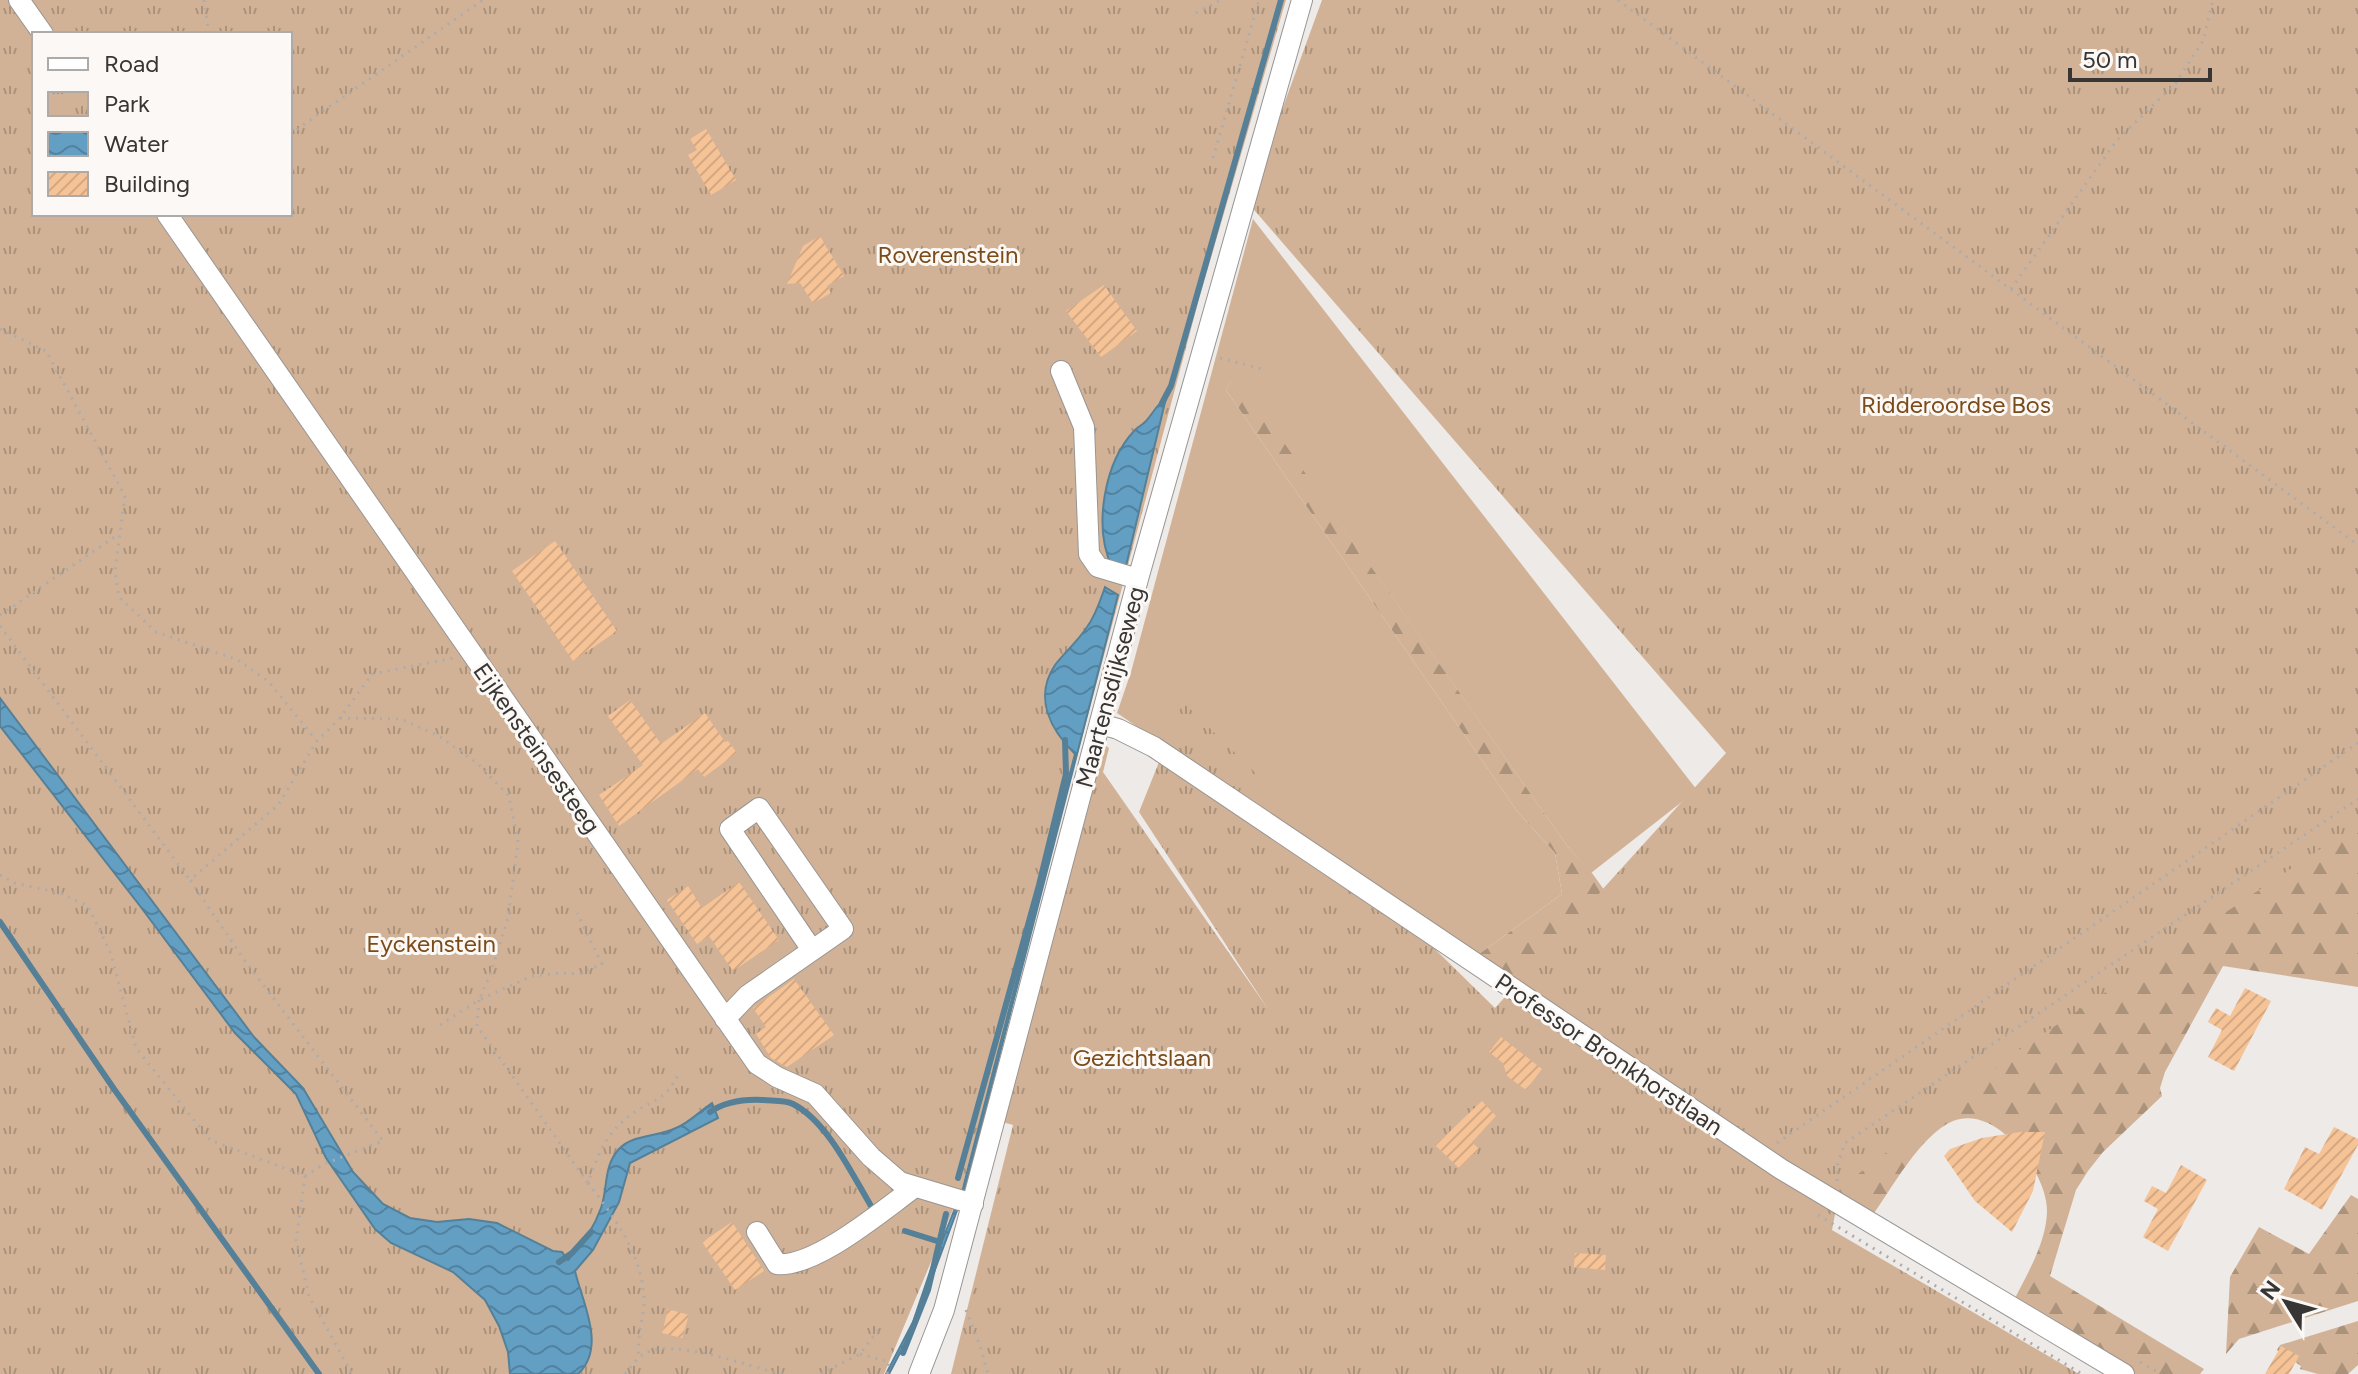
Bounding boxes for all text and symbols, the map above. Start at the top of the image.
legend [32,32,292,216]
scale bar [2070,32,2210,82]
text: 50 m [2082,45,2138,74]
text: Road [104,49,159,78]
text: Park [104,89,150,118]
text: Water [104,129,169,158]
text: Building [104,169,190,198]
park label: Roverenstein [878,240,1018,269]
park label: Ridderoordse Bos [1861,390,2051,419]
street label: Maartensdijkseweg [1069,583,1151,791]
street label: Eijkensteinsesteeg [467,657,607,839]
park label: Eyckenstein [366,929,496,958]
street label: Professor Bronkhorstlaan [1490,967,1728,1141]
park label: Gezichtslaan [1073,1043,1211,1072]
north arrow [2246,1262,2326,1342]
text: N [2255,1275,2286,1305]

